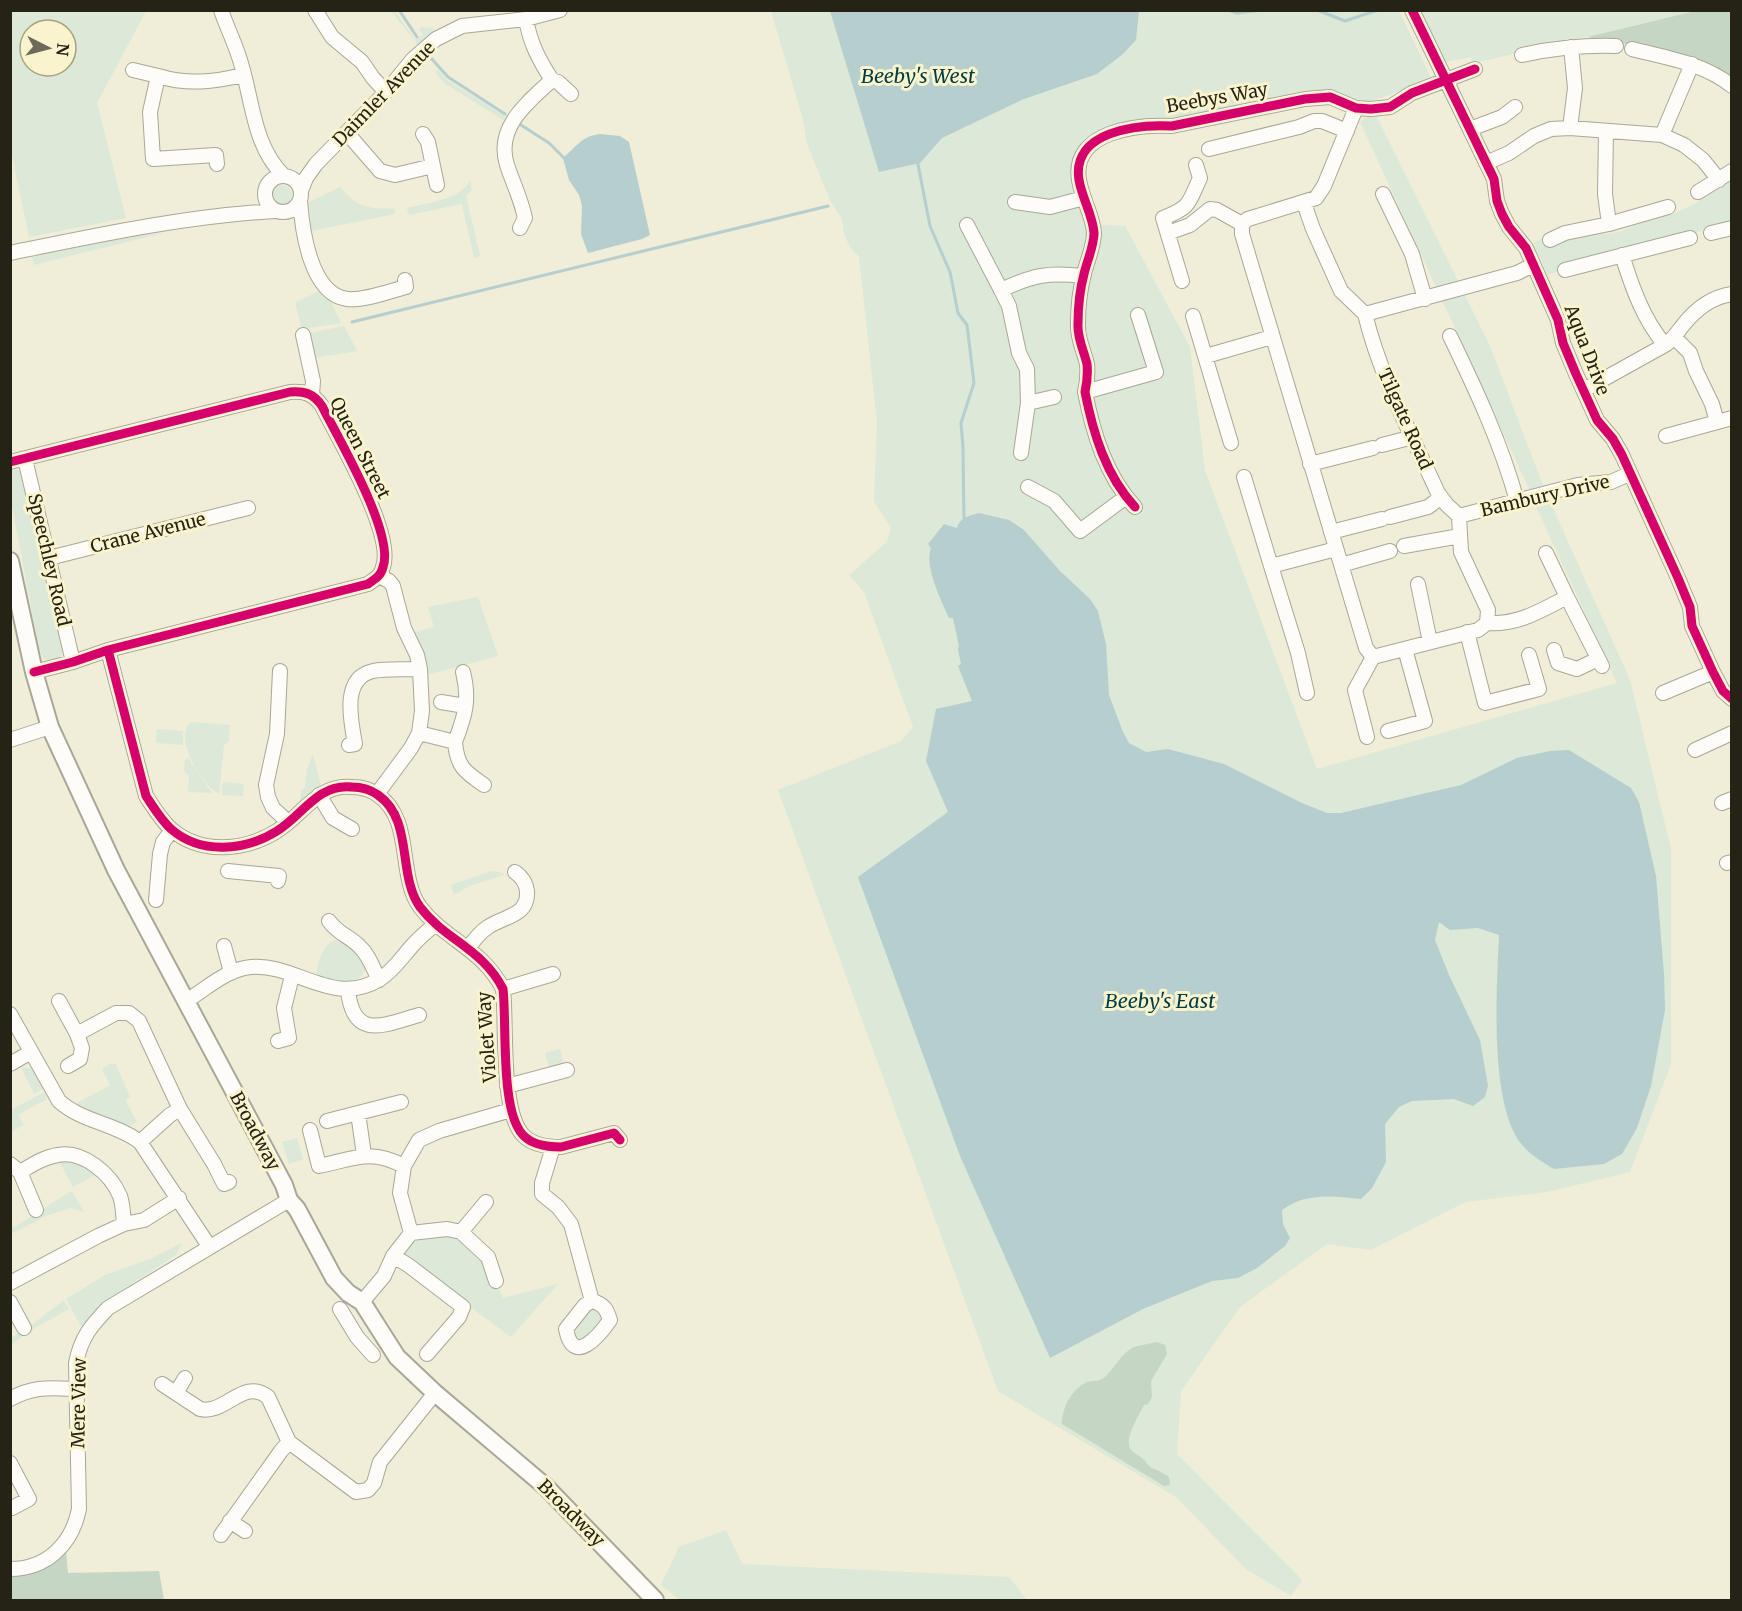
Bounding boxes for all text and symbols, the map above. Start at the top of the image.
north arrow [18,18,78,78]
street label: Daimler Avenue [328,36,440,151]
text: N [52,42,74,57]
water label: Beeby's West [861,63,975,88]
street label: Beebys Way [1164,77,1270,118]
street label: Aqua Drive [1559,300,1615,398]
street label: Tilgate Road [1373,365,1438,473]
street label: Queen Street [325,393,396,503]
street label: Bambury Drive [1478,469,1612,522]
street label: Speechley Road [23,491,76,629]
street label: Crane Avenue [88,507,208,558]
water label: Beeby's East [1105,988,1215,1013]
street label: Violet Way [472,990,501,1084]
street label: Broadway [225,1087,286,1175]
street label: Mere View [66,1357,91,1449]
street label: Broadway [533,1474,610,1551]

